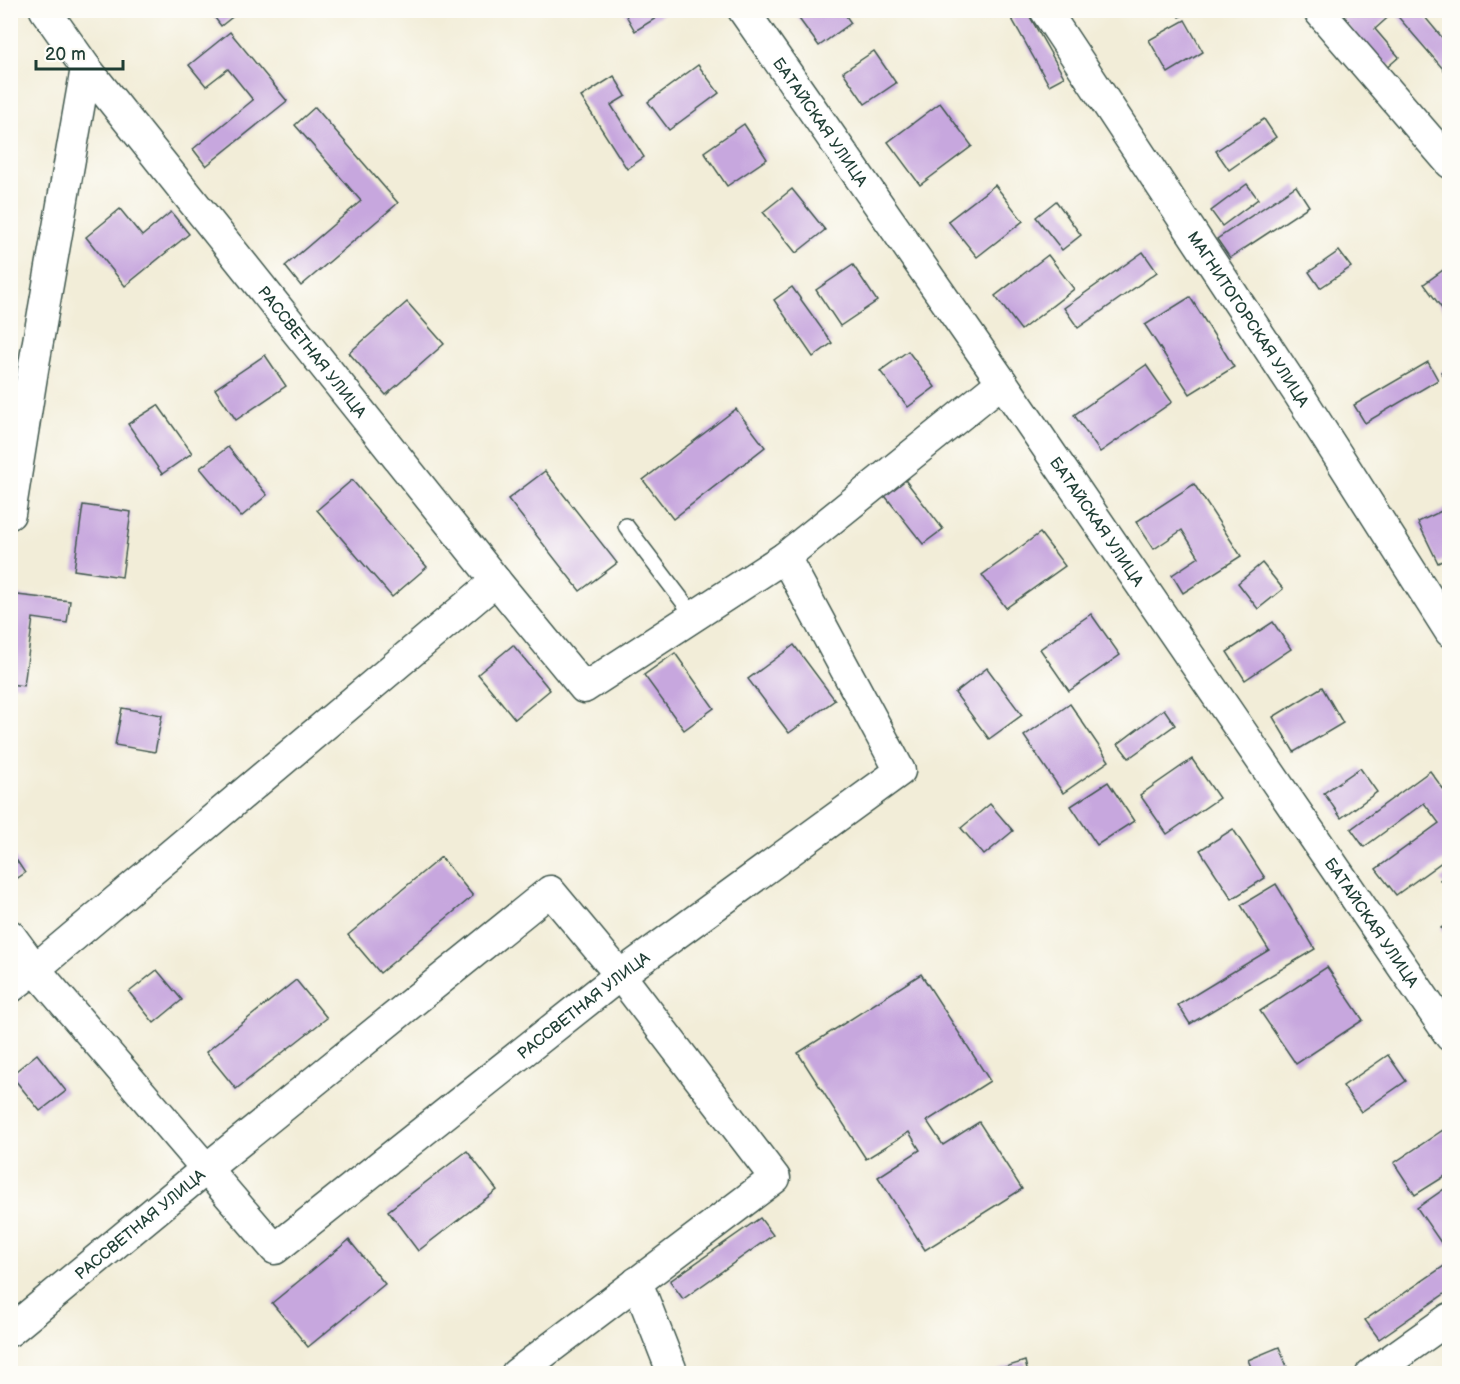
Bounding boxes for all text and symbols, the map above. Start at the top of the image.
scale bar [36,33,123,71]
text: 20 m [45,44,86,65]
street label: БАТАЙСКАЯ УЛИЦА [768,54,871,191]
street label: МАГНИТОГОРСКАЯ УЛИЦА [1183,228,1312,411]
street label: РАССВЕТНАЯ УЛИЦА [253,283,370,422]
street label: БАТАЙСКАЯ УЛИЦА [1045,454,1147,591]
street label: БАТАЙСКАЯ УЛИЦА [1320,855,1422,991]
street label: РАССВЕТНАЯ УЛИЦА [514,948,654,1064]
street label: РАССВЕТНАЯ УЛИЦА [72,1166,210,1284]

